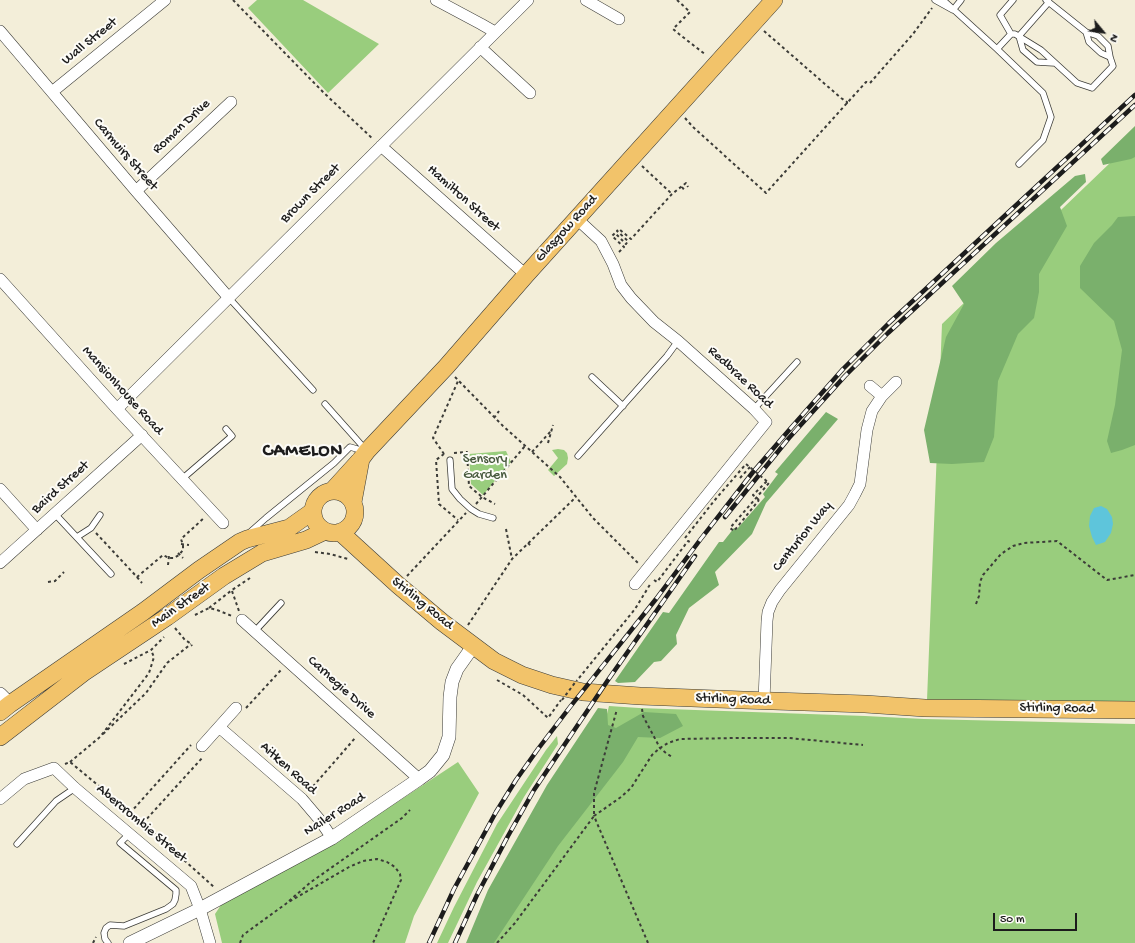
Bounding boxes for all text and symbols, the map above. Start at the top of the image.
north arrow [1083,12,1123,52]
street label: Wall Street [59,15,121,69]
text: N [1107,32,1120,44]
street label: Roman Drive [150,96,214,158]
street label: Carmuirs Street [89,115,161,195]
street label: Brown Street [278,161,344,227]
street label: Hamilton Street [423,162,503,236]
street label: Glasgow Road [532,192,602,266]
street label: Mansionhouse Road [78,343,166,439]
street label: Redbrae Road [704,343,776,413]
district label: CAMELON [263,441,343,463]
park label: Sensory Garden [463,452,507,484]
street label: Baird Street [29,458,93,518]
street label: Centurion Way [770,498,836,576]
street label: Stirling Road [388,574,456,634]
street label: Main Street [148,580,214,632]
street label: Carnegie Drive [303,653,379,723]
street label: Stirling Road [695,690,771,710]
street label: Stirling Road [1019,700,1095,718]
street label: Aitken Road [256,739,320,799]
street label: Abercrombie Street [92,781,190,867]
street label: Nailer Road [301,790,369,840]
scale bar [995,905,1079,931]
text: 50 m [1000,913,1025,927]

